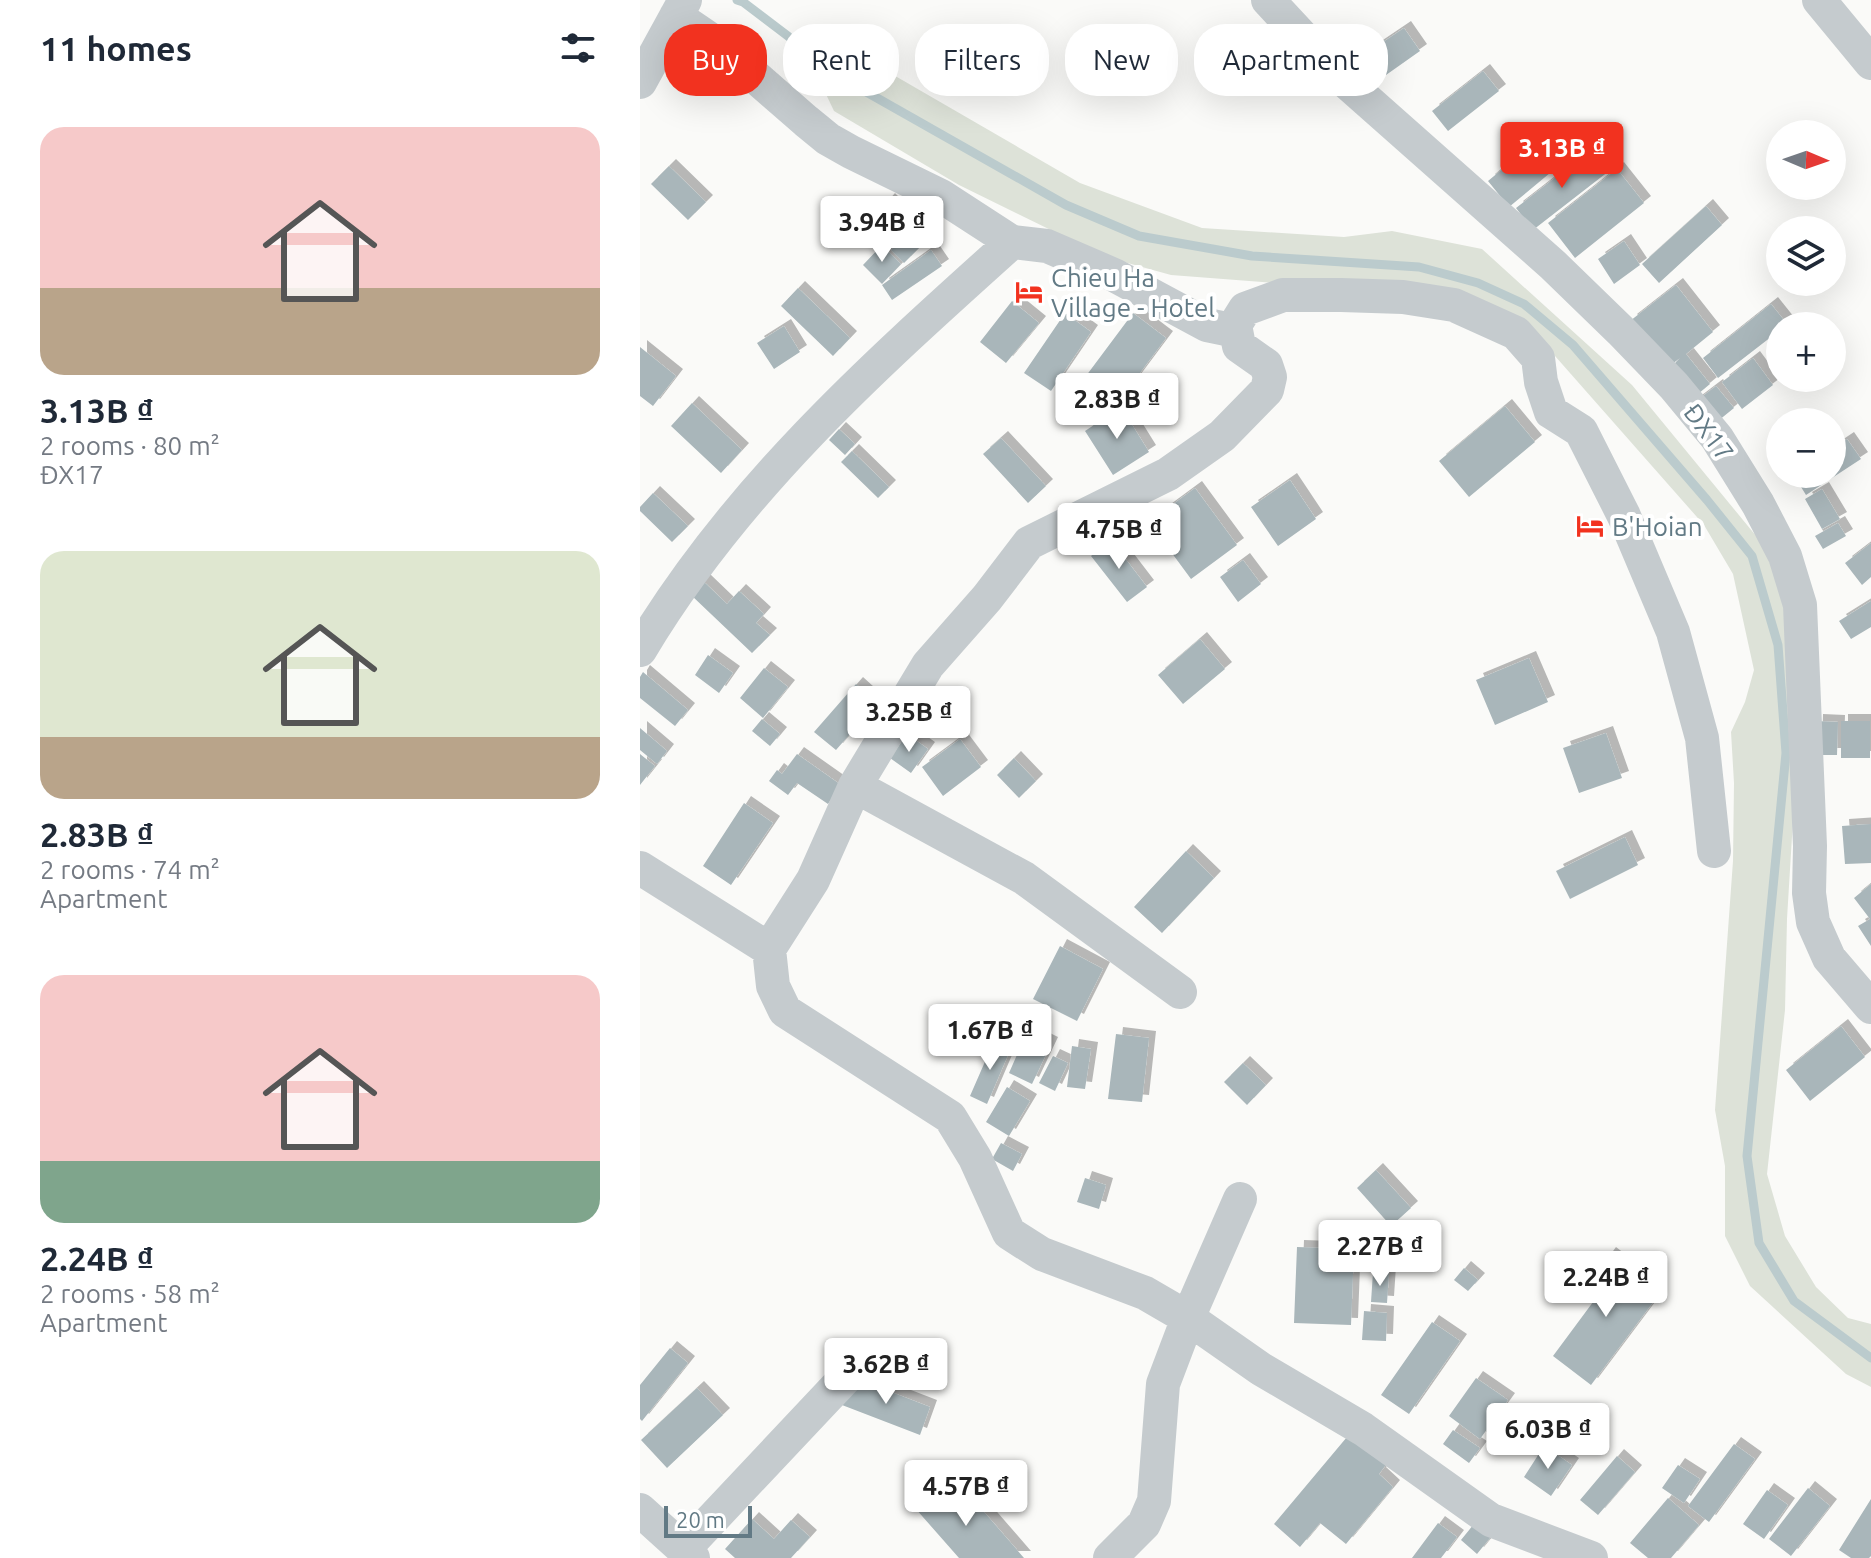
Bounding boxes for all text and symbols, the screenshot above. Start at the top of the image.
chip: Buy [664,24,767,96]
chip: Rent [783,24,899,96]
chip: Filters [915,24,1049,96]
chip: New [1065,24,1178,96]
chip: Apartment [1194,24,1388,96]
icon: filters [556,26,600,70]
text: 11 homes [40,29,192,67]
north arrow [1766,120,1846,200]
map controls [1766,120,1846,488]
pin: 3.13B ₫ [1488,122,1636,190]
text: 3.13B ₫ [1518,133,1606,162]
icon: home [248,179,392,323]
pin: 3.94B ₫ [808,196,956,264]
text: 3.94B ₫ [838,207,926,236]
button: layers [1766,216,1846,296]
place label: Chieu Ha Village - Hotel [1051,263,1215,322]
hotel icon: Chieu Ha Village - Hotel [1014,277,1044,307]
button: + [1766,312,1846,392]
pin: 2.83B ₫ [1043,373,1191,441]
text: 2.83B ₫ [1073,384,1161,413]
text: 3.13B ₫ [40,391,154,429]
street label: ĐX17 [1678,398,1740,466]
button: − [1766,408,1846,488]
text: 2 rooms · 80 m² [40,431,220,460]
text: ĐX17 [40,460,104,489]
pin: 4.75B ₫ [1045,503,1193,571]
hotel icon: B'Hoian [1575,511,1605,541]
place label: B'Hoian [1612,512,1702,541]
text: 4.75B ₫ [1075,514,1163,543]
icon: home [248,603,392,747]
pin: 3.25B ₫ [835,686,983,754]
text: 3.25B ₫ [865,697,953,726]
text: 2.83B ₫ [40,815,154,853]
text: 2 rooms · 74 m² [40,855,220,884]
text: Apartment [40,884,167,913]
pin: 1.67B ₫ [916,1004,1064,1072]
text: 1.67B ₫ [946,1015,1034,1044]
icon: home [248,1027,392,1171]
pin: 2.27B ₫ [1306,1220,1454,1288]
text: 2.27B ₫ [1336,1231,1424,1260]
text: 2.24B ₫ [40,1239,154,1277]
pin: 2.24B ₫ [1532,1251,1680,1319]
text: 2.24B ₫ [1562,1262,1650,1291]
text: 2 rooms · 58 m² [40,1279,220,1308]
text: Apartment [40,1308,167,1337]
pin: 3.62B ₫ [812,1338,960,1406]
text: 3.62B ₫ [842,1349,930,1378]
pin: 6.03B ₫ [1474,1403,1622,1471]
text: 6.03B ₫ [1504,1414,1592,1443]
pin: 4.57B ₫ [892,1460,1040,1528]
text: 4.57B ₫ [922,1471,1010,1500]
scale bar [664,1502,752,1538]
text: 20 m [676,1507,725,1532]

